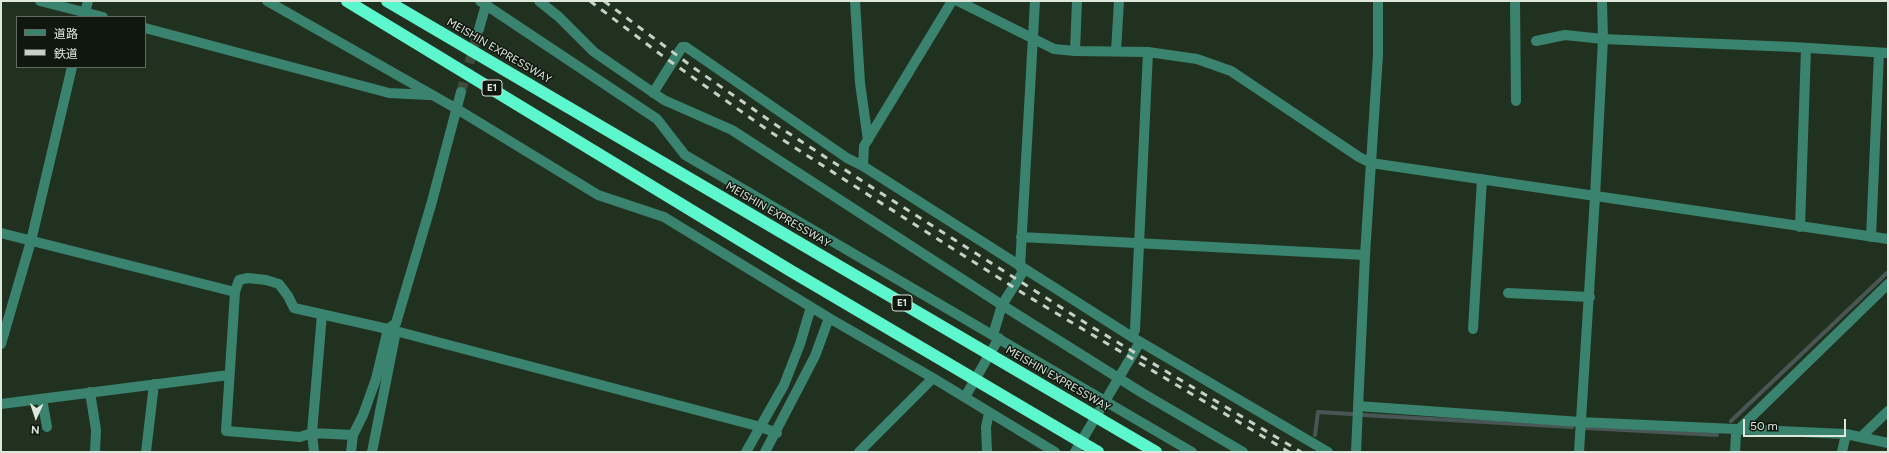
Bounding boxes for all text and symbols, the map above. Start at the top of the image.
legend [16,16,146,68]
street label: MEISHIN EXPRESSWAY [444,16,554,86]
text: 道路 [54,27,78,41]
text: 鉄道 [54,47,78,61]
road number: E1 [482,80,502,96]
street label: MEISHIN EXPRESSWAY [723,180,833,250]
road number: E1 [892,295,912,311]
street label: MEISHIN EXPRESSWAY [1003,344,1113,414]
north arrow [16,397,56,437]
scale bar [1745,411,1848,437]
text: 50 m [1750,419,1778,433]
text: N [31,423,40,436]

